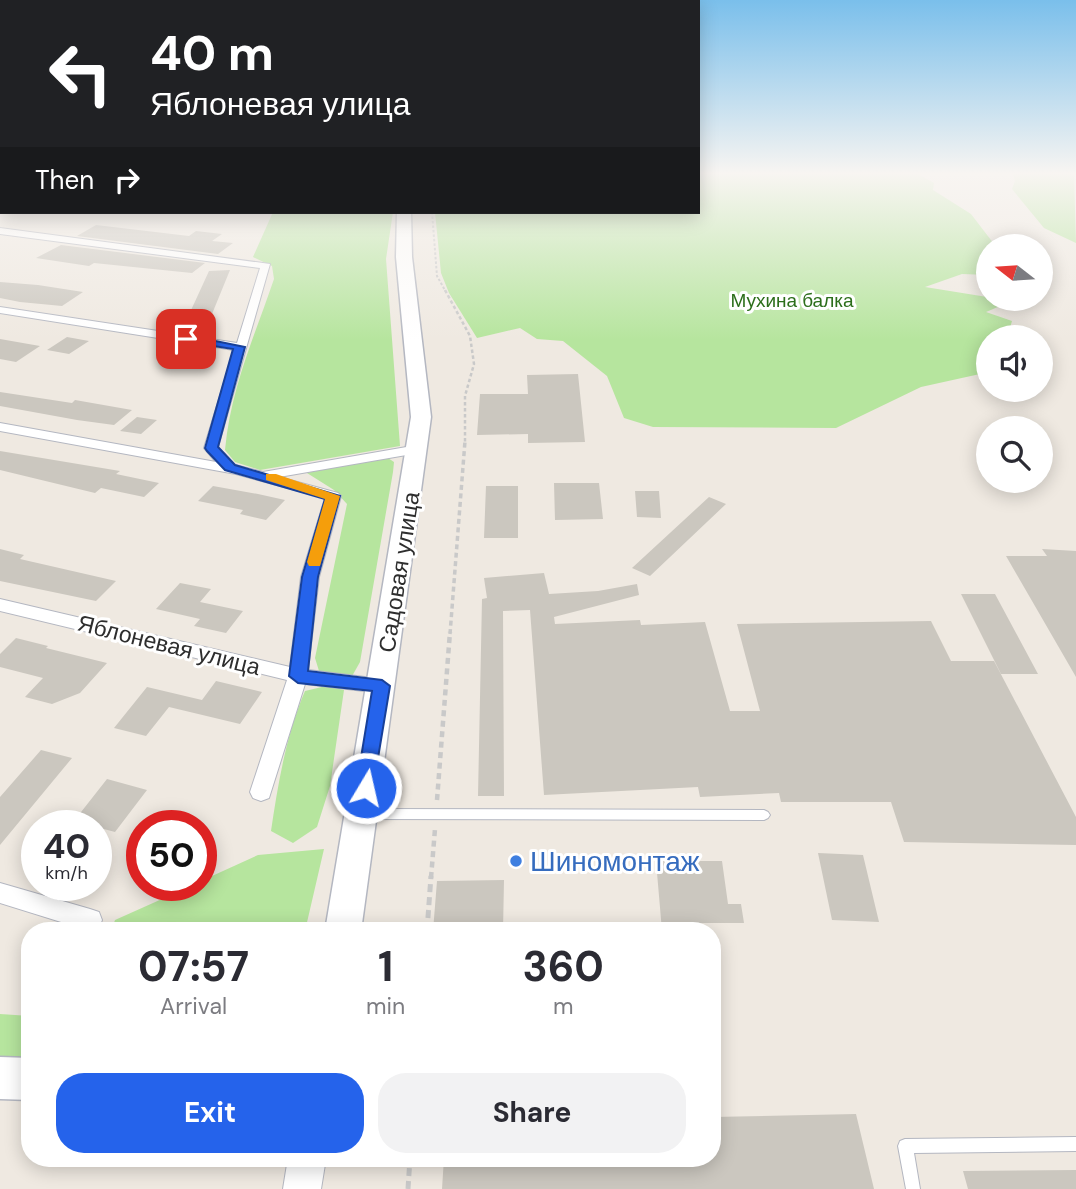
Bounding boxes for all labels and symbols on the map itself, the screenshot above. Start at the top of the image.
north arrow [976,234,1054,312]
park label: Мухина балка [730,288,854,313]
pin [156,309,216,369]
street label: Садовая улица [371,489,427,655]
street label: Яблоневая улица [75,608,264,682]
position arrow [329,751,403,825]
speed limit sign: 50 [126,810,217,901]
place label: Шиномонтаж [530,843,700,880]
marker: Шиномонтаж [508,853,524,869]

